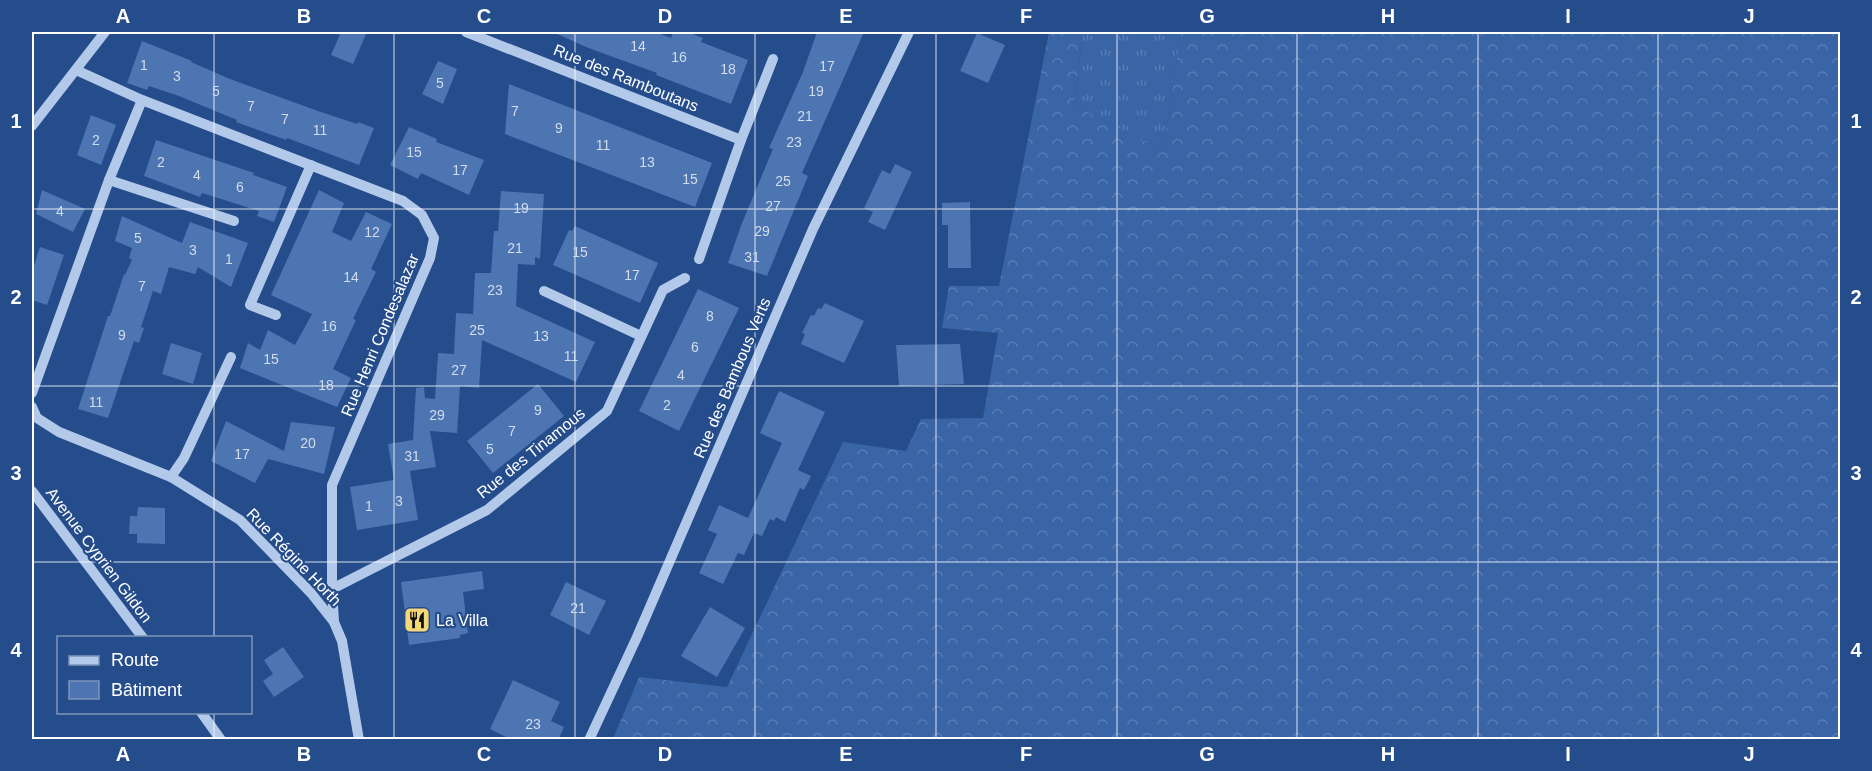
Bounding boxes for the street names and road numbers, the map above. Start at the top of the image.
street label: Rue des Ramboutans [551,41,701,115]
street label: Rue Henri Condesalazar [338,250,422,419]
street label: Rue des Bambous Verts [690,295,774,461]
street label: Rue des Tinamous [474,404,588,502]
street label: Avenue Cyprien Gildon [43,484,155,626]
street label: Rue Régine Horth [243,505,345,609]

